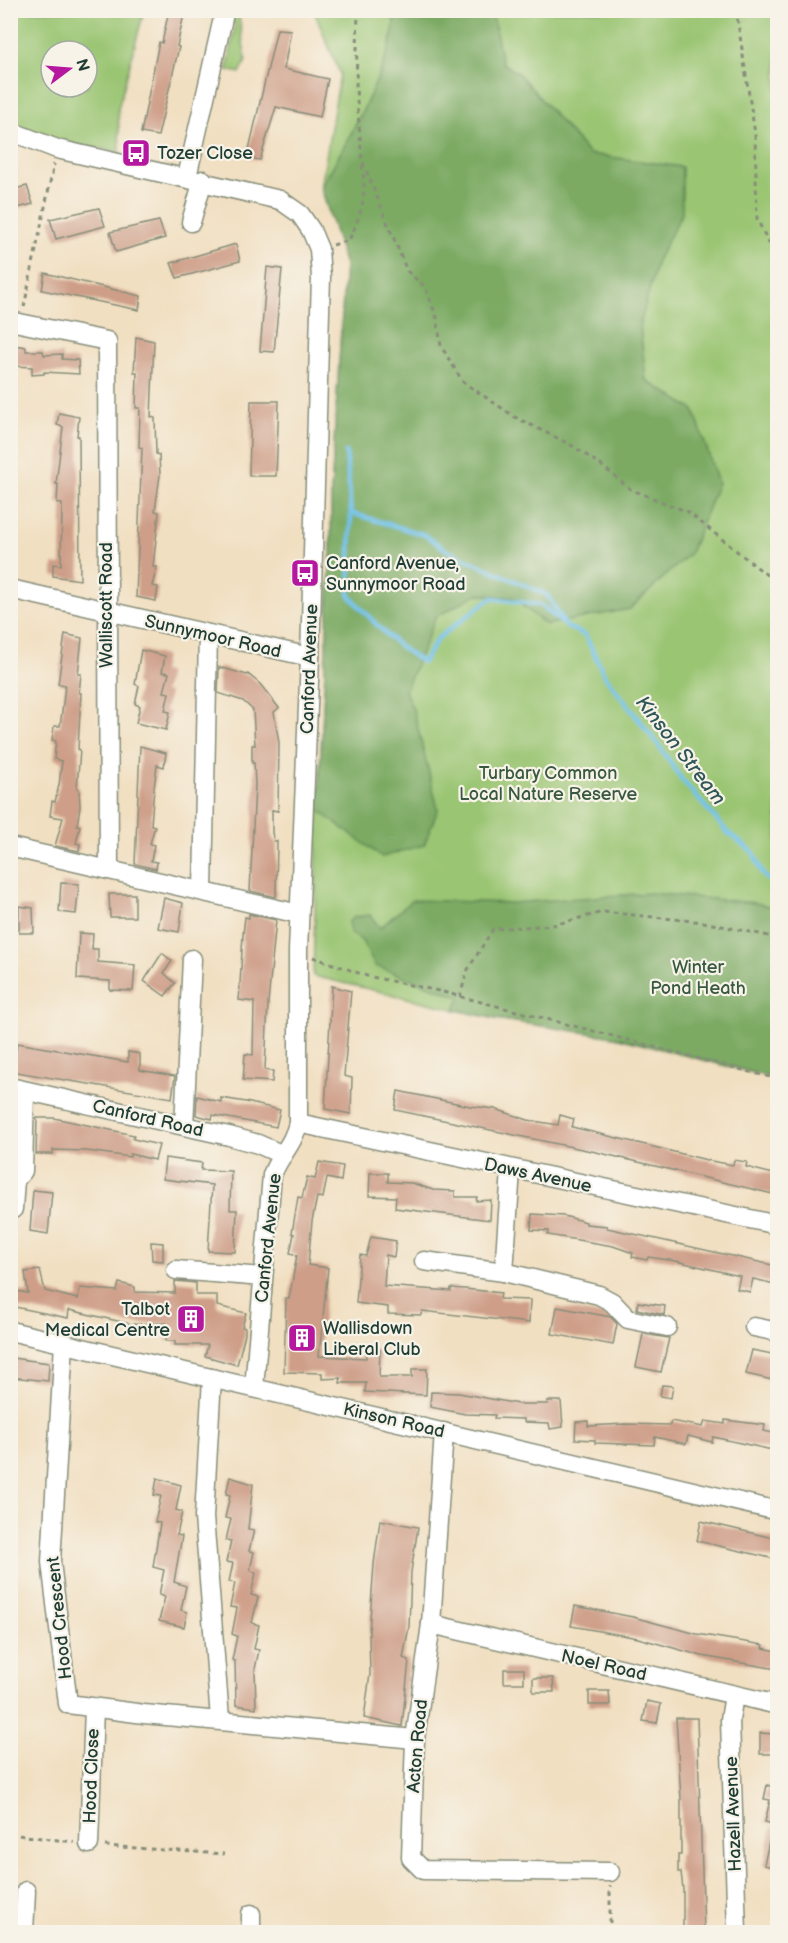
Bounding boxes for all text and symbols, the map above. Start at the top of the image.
north arrow [39,39,99,99]
text: N [71,57,93,74]
bus stop icon: Tozer Close [120,137,152,169]
place label: Tozer Close [157,143,253,164]
street label: Walliscott Road [96,542,117,668]
place label: Canford Avenue, Sunnymoor Road [326,553,466,595]
bus stop icon: Canford Avenue, Sunnymoor Road [289,557,321,589]
street label: Canford Avenue [297,603,322,734]
street label: Sunnymoor Road [143,611,283,662]
water label: Kinson Stream [630,691,730,810]
park label: Turbary Common Local Nature Reserve [459,763,637,805]
park label: Winter Pond Heath [650,957,746,999]
street label: Canford Road [90,1096,205,1141]
street label: Daws Avenue [482,1154,594,1197]
street label: Canford Avenue [251,1172,286,1304]
place label: Talbot Medical Centre [45,1299,170,1341]
building icon: Talbot Medical Centre [175,1303,207,1335]
place label: Wallisdown Liberal Club [323,1318,421,1360]
building icon: Wallisdown Liberal Club [286,1322,318,1354]
street label: Kinson Road [341,1399,447,1442]
street label: Hood Crescent [43,1555,76,1680]
street label: Noel Road [559,1645,649,1685]
street label: Acton Road [403,1698,432,1794]
street label: Hood Close [79,1728,104,1824]
street label: Hazell Avenue [721,1756,746,1872]

